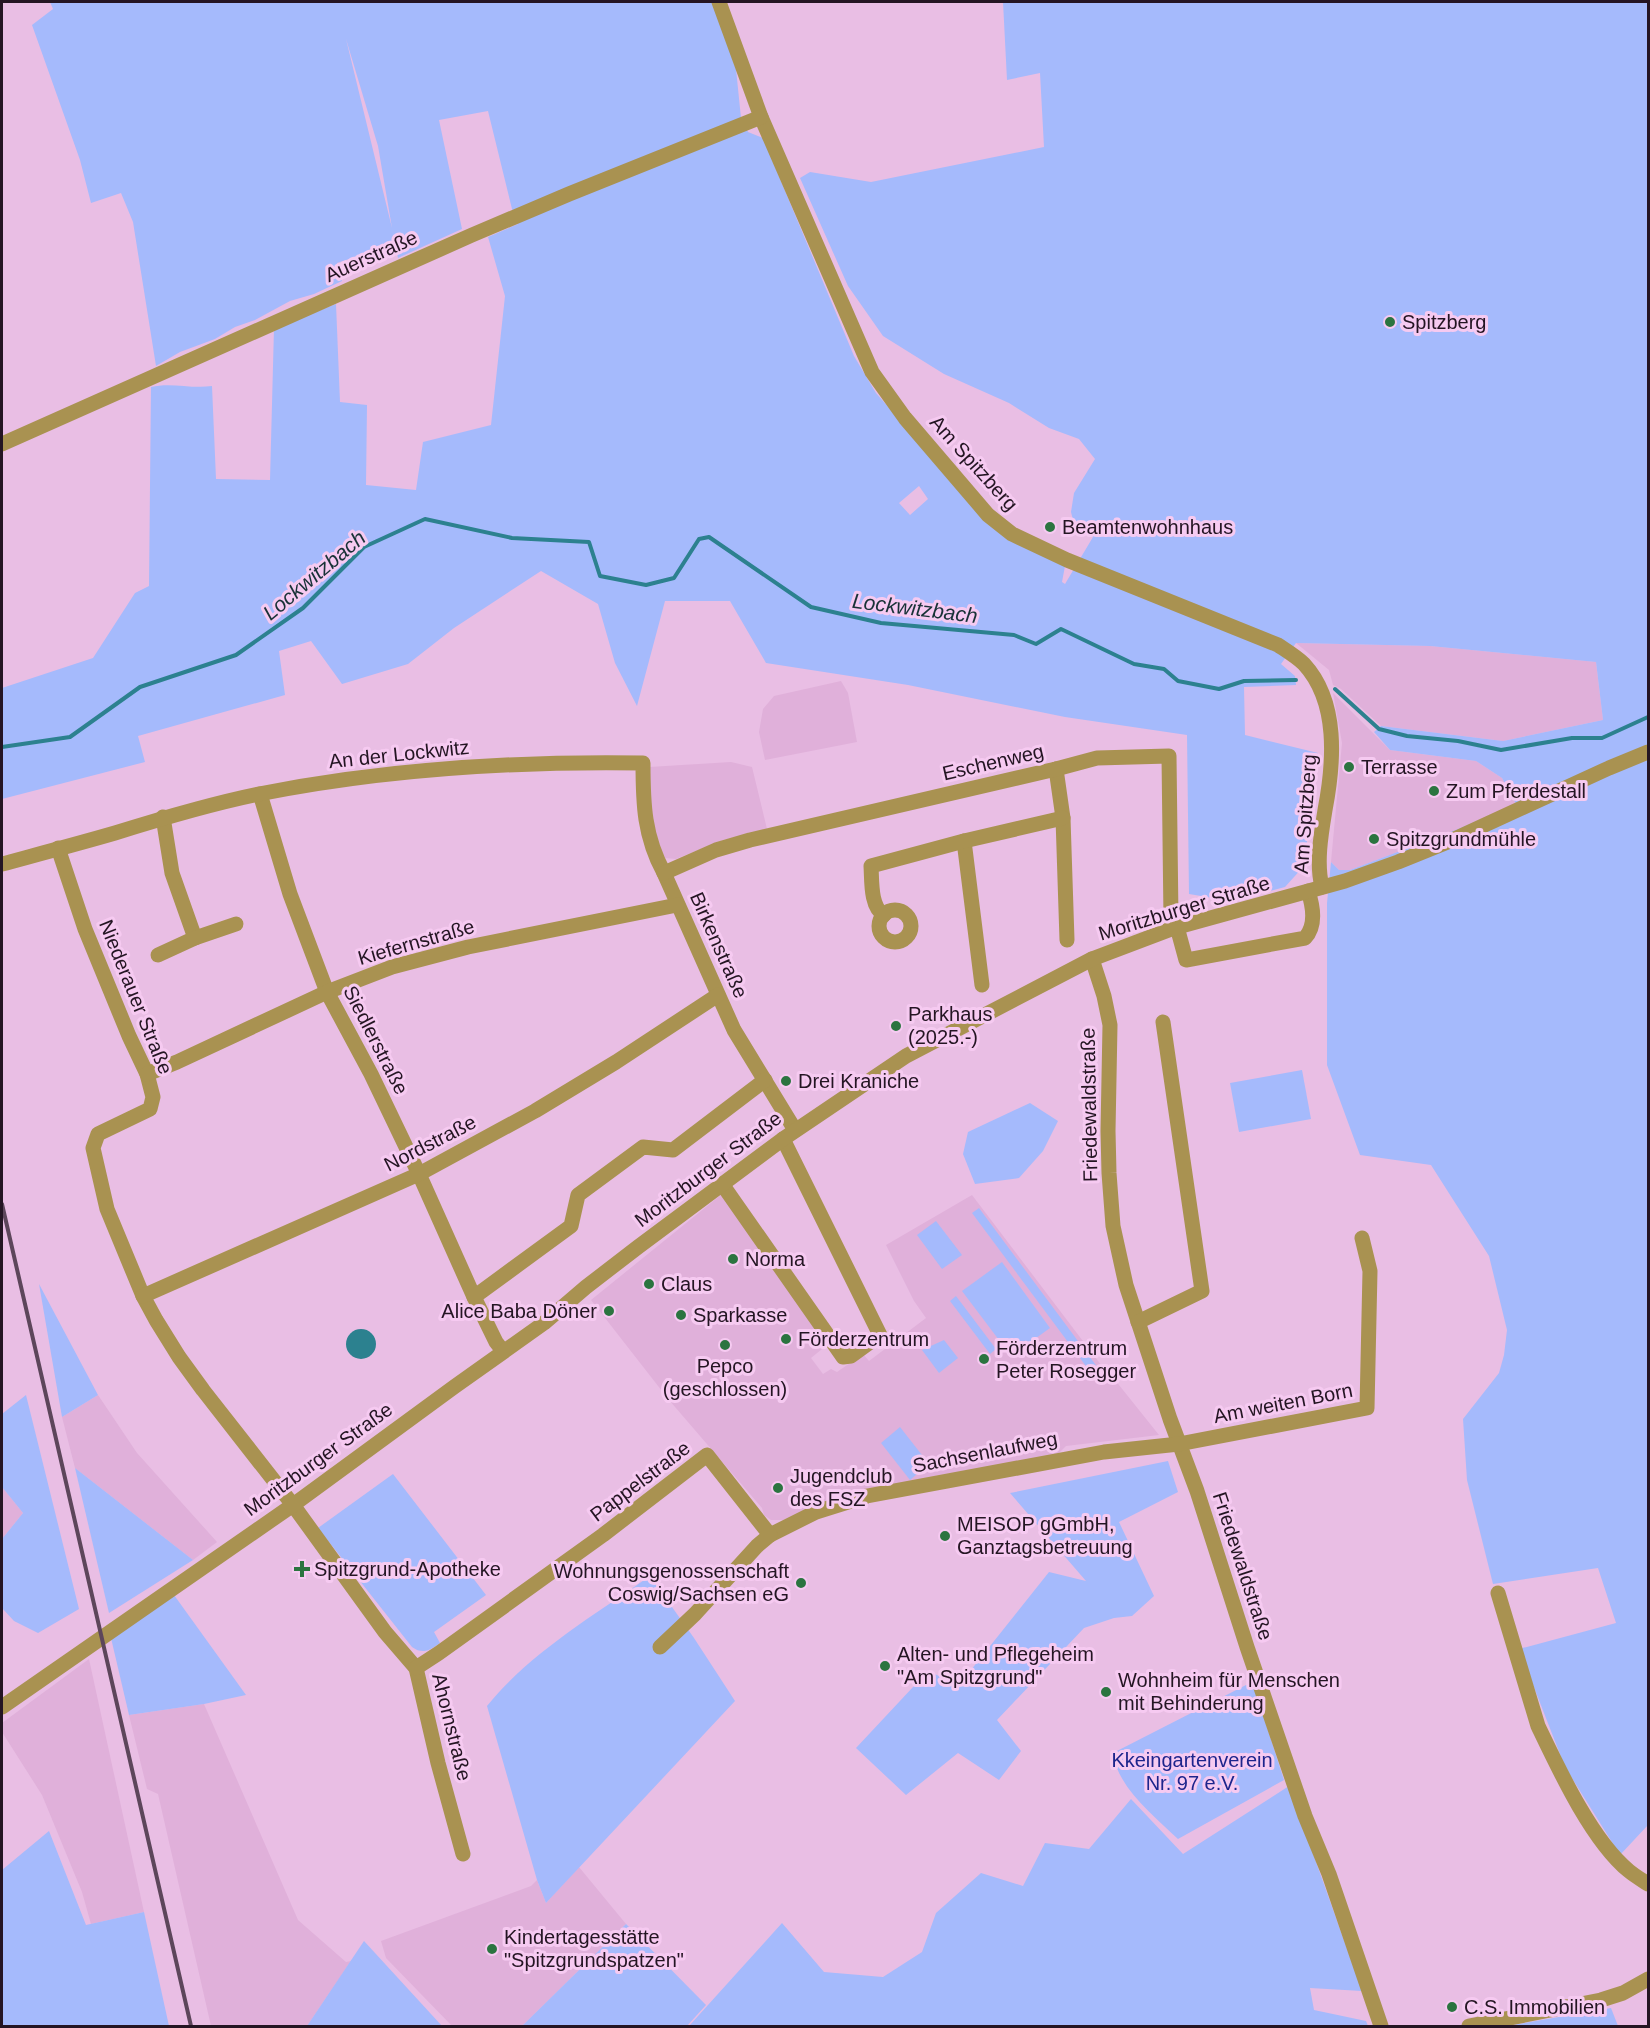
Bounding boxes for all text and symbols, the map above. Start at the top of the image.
street label: Auerstraße [321,226,421,286]
place label: Spitzberg [1402,311,1487,333]
marker: Spitzberg [1383,315,1397,329]
street label: Am Spitzberg [926,411,1022,515]
place label: Beamtenwohnhaus [1062,516,1233,538]
marker: Beamtenwohnhaus [1043,520,1057,534]
water label: Lockwitzbach [258,526,370,624]
water label: Lockwitzbach [851,589,979,627]
street label: An der Lockwitz [328,736,470,772]
street label: Eschenweg [940,740,1046,784]
street label: Am Spitzberg [1290,753,1320,875]
place label: Terrasse [1361,756,1438,778]
marker: Terrasse [1342,760,1356,774]
place label: Zum Pferdestall [1446,780,1586,802]
marker: Zum Pferdestall [1427,784,1441,798]
place label: Spitzgrundmühle [1386,828,1536,850]
marker: Spitzgrundmühle [1367,832,1381,846]
street label: Moritzburger Straße [1096,871,1272,945]
street label: Birkenstraße [686,889,752,1001]
street label: Kiefernstraße [355,915,477,969]
street label: Niederauer Straße [95,917,177,1077]
street label: Siedlerstraße [339,982,413,1098]
place label: Parkhaus (2025.-) [908,1003,993,1048]
marker: Parkhaus (2025.-) [889,1019,903,1033]
street label: Friedewaldstraße [1077,1028,1101,1182]
place label: Drei Kraniche [798,1070,919,1092]
marker: Drei Kraniche [779,1074,793,1088]
street label: Moritzburger Straße [630,1107,786,1231]
street label: Nordstraße [380,1110,480,1176]
place label: Norma [745,1248,806,1270]
marker: Norma [726,1252,740,1266]
place label: Claus [661,1273,712,1295]
marker: Claus [642,1277,656,1291]
place label: Alice Baba Döner [441,1300,597,1322]
marker: Alice Baba Döner [602,1304,616,1318]
place label: Sparkasse [693,1304,788,1326]
marker: Sparkasse [674,1308,688,1322]
place label: Förderzentrum [798,1328,929,1350]
marker: Förderzentrum [779,1332,793,1346]
place label: Förderzentrum Peter Rosegger [996,1337,1136,1382]
marker: Pepco (geschlossen) [718,1338,732,1352]
marker: Förderzentrum Peter Rosegger [977,1352,991,1366]
place label: Pepco (geschlossen) [663,1355,787,1400]
street label: Am weiten Born [1212,1379,1354,1427]
street label: Moritzburger Straße [240,1398,396,1520]
street label: Sachsenlaufweg [911,1427,1059,1477]
street label: Pappelstraße [586,1436,694,1526]
place label: Jugendclub des FSZ [790,1465,892,1510]
marker: Jugendclub des FSZ [771,1481,785,1495]
street label: Friedewaldstraße [1209,1489,1277,1643]
place label: MEISOP gGmbH, Ganztagsbetreuung [957,1513,1133,1558]
marker: MEISOP gGmbH, Ganztagsbetreuung [938,1529,952,1543]
place label: Spitzgrund-Apotheke [314,1558,501,1580]
place label: Wohnungsgenossenschaft Coswig/Sachsen eG [554,1560,789,1605]
marker: Spitzgrund-Apotheke [295,1562,309,1576]
marker: Wohnungsgenossenschaft Coswig/Sachsen eG [794,1576,808,1590]
place label: Alten- und Pflegeheim "Am Spitzgrund" [897,1643,1094,1688]
marker: Alten- und Pflegeheim "Am Spitzgrund" [878,1659,892,1673]
place label: Wohnheim für Menschen mit Behinderung [1118,1669,1340,1714]
street label: Ahornstraße [428,1671,476,1783]
marker: Wohnheim für Menschen mit Behinderung [1099,1685,1113,1699]
park label: Kkeingartenverein Nr. 97 e.V. [1111,1749,1273,1794]
place label: Kindertagesstätte "Spitzgrundspatzen" [504,1926,684,1971]
marker: Kindertagesstätte "Spitzgrundspatzen" [485,1942,499,1956]
place label: C.S. Immobilien [1464,1996,1605,2018]
marker: C.S. Immobilien [1445,2000,1459,2014]

